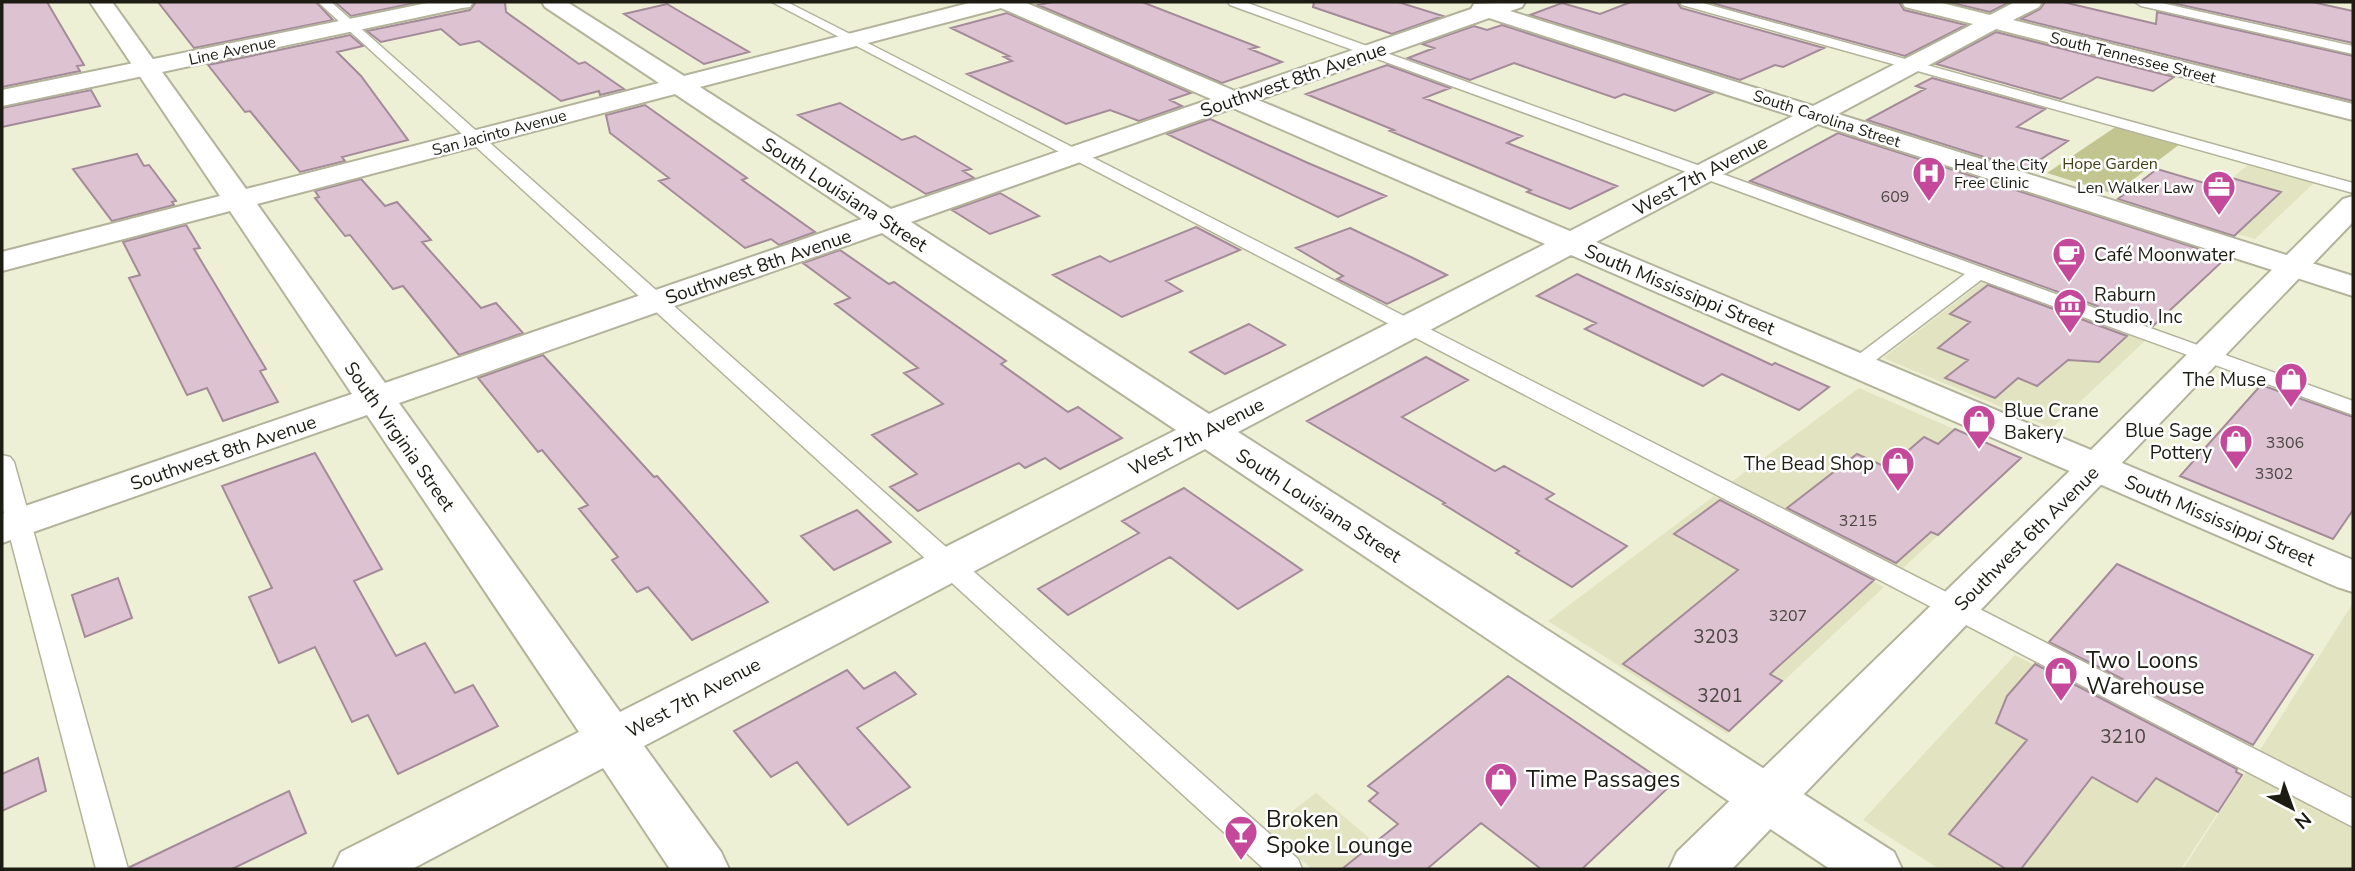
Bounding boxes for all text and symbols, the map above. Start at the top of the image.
street label: South Tennessee Street [2047,27,2218,89]
street label: Line Avenue [187,31,278,71]
street label: Southwest 8th Avenue [1197,36,1390,124]
street label: South Carolina Street [1750,85,1904,153]
street label: San Jacinto Avenue [430,104,569,161]
street label: West 7th Avenue [1629,129,1772,222]
street label: South Louisiana Street [757,132,932,258]
park label: Hope Garden [2062,153,2158,175]
hospital icon: Heal the City Free Clinic [1910,154,1948,203]
place label: Heal the City Free Clinic [1954,154,2049,194]
office icon: Len Walker Law [2200,168,2238,217]
place label: Len Walker Law [2077,177,2195,199]
house number: 609 [1881,186,1909,208]
street label: Southwest 8th Avenue [662,223,855,311]
cafe icon: Café Moonwater [2050,235,2088,284]
street label: South Mississippi Street [1580,238,1779,342]
place label: Café Moonwater [2094,242,2235,268]
place label: Raburn Studio, Inc [2094,282,2182,330]
museum icon: Raburn Studio, Inc [2051,286,2089,335]
street label: South Virginia Street [338,357,461,517]
shop icon: The Muse [2272,360,2310,409]
place label: The Muse [2183,367,2266,393]
street label: West 7th Avenue [1124,392,1269,482]
place label: Blue Crane Bakery [2004,398,2099,446]
shop icon: Blue Crane Bakery [1960,402,1998,451]
street label: Southwest 8th Avenue [127,409,320,497]
place label: Blue Sage Pottery [2125,418,2212,466]
shop icon: Blue Sage Pottery [2217,422,2255,471]
house number: 3306 [2266,432,2304,454]
street label: South Louisiana Street [1231,443,1406,569]
shop icon: The Bead Shop [1879,444,1917,493]
place label: The Bead Shop [1744,451,1874,477]
street label: Southwest 6th Avenue [1949,461,2105,617]
house number: 3302 [2255,463,2293,485]
street label: South Mississippi Street [2120,469,2319,573]
house number: 3215 [1839,510,1877,532]
house number: 3207 [1769,605,1807,627]
house number: 3203 [1693,624,1739,650]
place label: Two Loons Warehouse [2086,645,2205,702]
street label: West 7th Avenue [622,651,765,744]
shop icon: Two Loons Warehouse [2042,654,2080,703]
house number: 3201 [1697,683,1743,709]
house number: 3210 [2100,724,2146,750]
shop icon: Time Passages [1482,760,1520,809]
place label: Time Passages [1526,764,1680,795]
north arrow [2257,773,2327,843]
place label: Broken Spoke Lounge [1266,804,1413,861]
text: N [2289,806,2316,835]
bar icon: Broken Spoke Lounge [1222,813,1260,862]

